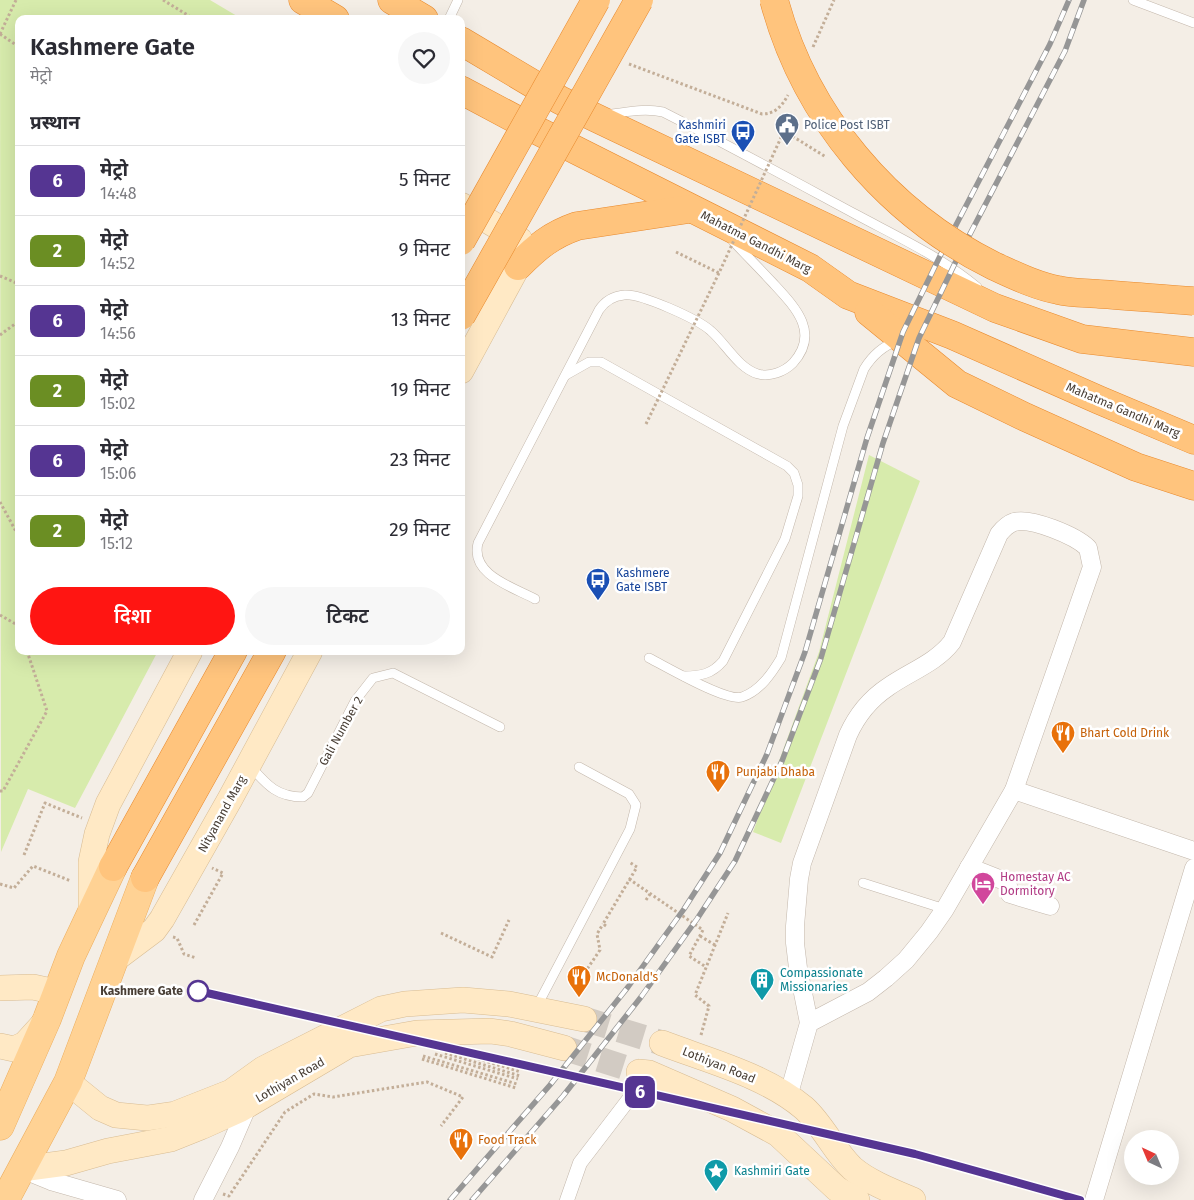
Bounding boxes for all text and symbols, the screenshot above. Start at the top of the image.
button: heart [398,32,450,84]
text: Kashmere Gate [30,33,195,61]
text: मेट्रो [30,66,52,85]
text: प्रस्थान [30,111,80,134]
public building icon: Police Post ISBT [774,112,800,146]
place label: Kashmiri Gate ISBT [675,118,727,146]
place label: Police Post ISBT [804,118,891,132]
bus stop icon: Kashmiri Gate ISBT [730,119,756,153]
text: मेट्रो [100,158,128,181]
text: 5 मिनट [399,168,450,191]
text: 6 [52,170,63,192]
text: 14:48 [100,184,137,203]
street label: Mahatma Gandhi Marg [698,208,814,276]
text: मेट्रो [100,228,128,251]
text: 9 मिनट [399,238,450,261]
text: 2 [53,240,62,262]
text: 14:52 [100,254,135,273]
text: मेट्रो [100,298,128,321]
text: 13 मिनट [391,308,450,331]
text: 6 [52,310,63,332]
text: 14:56 [100,324,136,343]
text: मेट्रो [100,368,128,391]
text: 19 मिनट [390,378,450,401]
text: 2 [53,380,62,402]
street label: Mahatma Gandhi Marg [1064,380,1183,441]
text: 15:02 [100,394,135,413]
text: मेट्रो [100,438,128,461]
text: 23 मिनट [390,448,450,471]
text: 6 [52,450,63,472]
text: 15:06 [100,464,136,483]
text: मेट्रो [100,508,128,531]
text: 29 मिनट [389,518,450,541]
text: 2 [53,520,62,542]
text: 15:12 [100,534,133,553]
place label: Kashmere Gate ISBT [616,566,670,594]
bus stop icon: Kashmere Gate ISBT [585,567,611,601]
button: दिशा [30,587,235,645]
button: टिकट [245,587,450,645]
street label: Gali Number 2 [316,694,366,768]
restaurant icon: Bhart Cold Drink [1050,720,1076,754]
place label: Bhart Cold Drink [1080,726,1170,740]
restaurant icon: Punjabi Dhaba [705,759,731,793]
place label: Punjabi Dhaba [736,765,815,779]
street label: Nityanand Marg [195,773,249,855]
place label: Homestay AC Dormitory [1000,870,1071,898]
hotel icon: Homestay AC Dormitory [970,871,996,905]
restaurant icon: McDonald's [566,964,592,998]
place label: Compassionate Missionaries [780,966,863,994]
building icon: Compassionate Missionaries [749,967,775,1001]
place label: McDonald's [596,970,658,984]
marker: Kashmere Gate [187,980,209,1002]
place label: Kashmere Gate [100,984,183,998]
street label: Lothiyan Road [680,1044,758,1086]
street label: Lothiyan Road [253,1055,327,1105]
line badge: 6 [624,1076,656,1108]
text: 6 [635,1081,645,1103]
restaurant icon: Food Track [448,1127,474,1161]
north arrow [1124,1130,1179,1185]
map controls [1124,1130,1179,1185]
place label: Food Track [478,1133,537,1147]
place icon: Kashmiri Gate [703,1158,729,1192]
place label: Kashmiri Gate [734,1164,810,1178]

